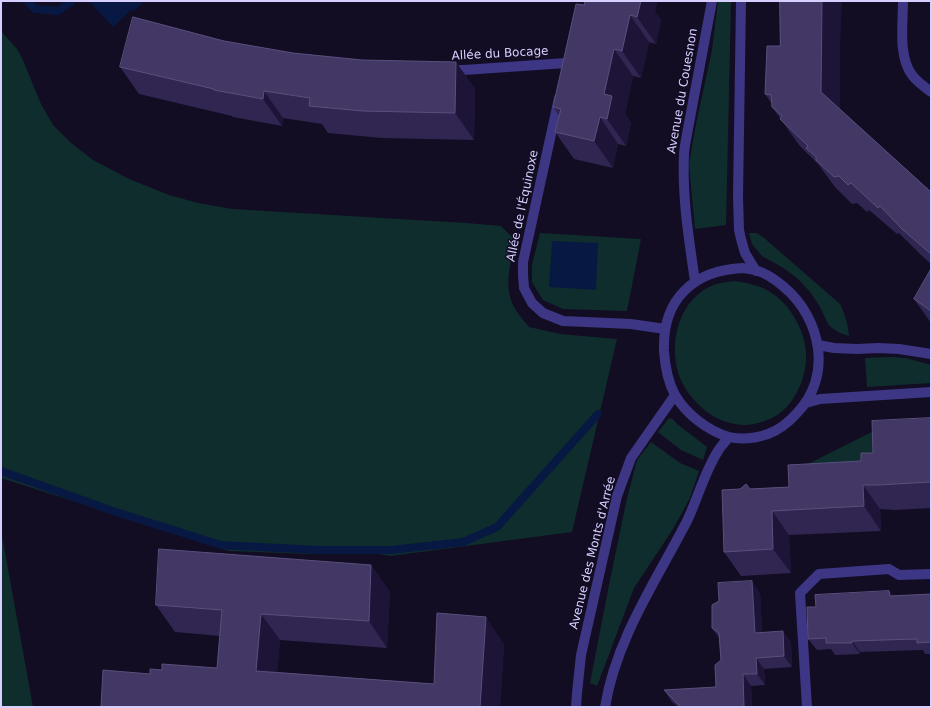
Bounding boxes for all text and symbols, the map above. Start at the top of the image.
street label: Avenue du Couesnon [665,27,701,155]
street label: Allée du Bocage [451,44,549,64]
street label: Allée de l'Équinoxe [504,149,542,263]
street label: Avenue des Monts d'Arrée [567,475,619,631]

